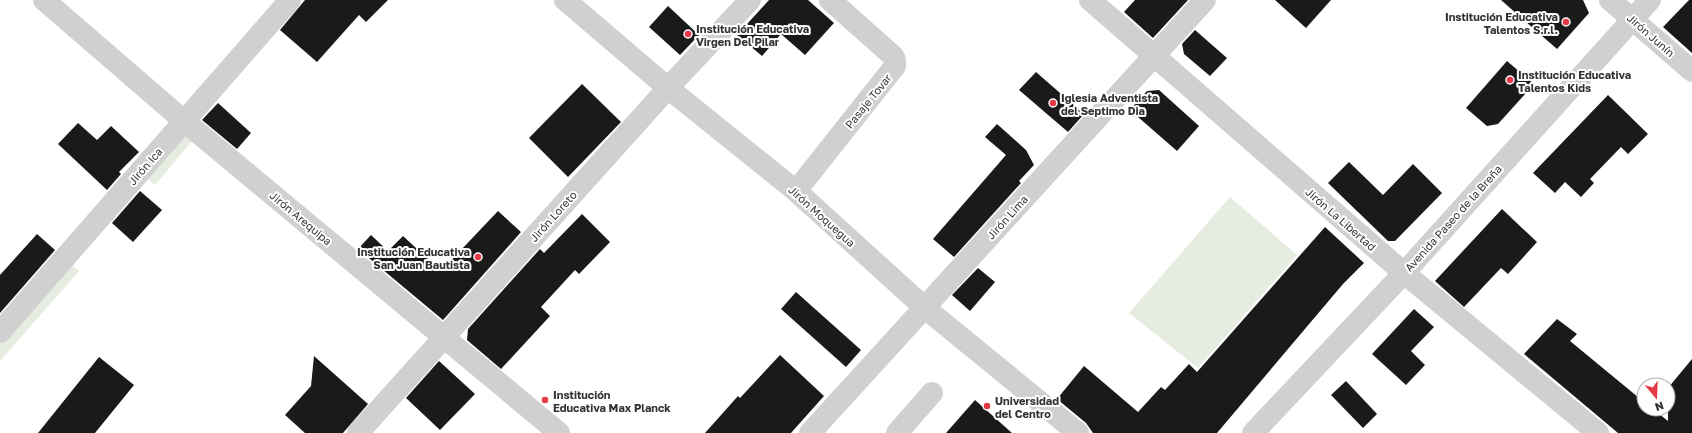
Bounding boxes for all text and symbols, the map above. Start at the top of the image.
place label: Institución Educativa Talentos S.r.l. [1445,10,1558,36]
street label: Jirón Junín [1625,11,1677,59]
marker: Institución Educativa Talentos S.r.l. [1561,17,1571,27]
place label: Institución Educativa Virgen Del Pilar [696,22,809,48]
marker: Institución Educativa Virgen Del Pilar [683,29,693,39]
place label: Institución Educativa Talentos Kids [1518,68,1631,94]
street label: Pasaje Tovar [842,71,894,131]
marker: Institución Educativa Talentos Kids [1505,75,1515,85]
place label: Iglesia Adventista del Septimo Dia [1061,91,1158,117]
marker: Iglesia Adventista del Septimo Dia [1048,98,1058,108]
street label: Jirón Ica [125,145,165,187]
street label: Avenida Paseo de la Breña [1402,162,1504,274]
street label: Jirón Moquegua [786,183,858,249]
street label: Jirón La Libertad [1303,185,1379,253]
street label: Jirón Arequipa [267,188,335,248]
street label: Jirón Loreto [527,188,579,244]
street label: Jirón Lima [984,192,1030,242]
place label: Institución Educativa San Juan Bautista [357,245,470,271]
marker: Institución Educativa San Juan Bautista [473,252,483,262]
north arrow [1636,377,1676,417]
place label: Institución Educativa Max Planck [553,388,671,414]
place label: Universidad del Centro [995,394,1059,420]
marker: Institución Educativa Max Planck [540,395,550,405]
text: N [1653,399,1665,414]
marker: Universidad del Centro [982,401,992,411]

